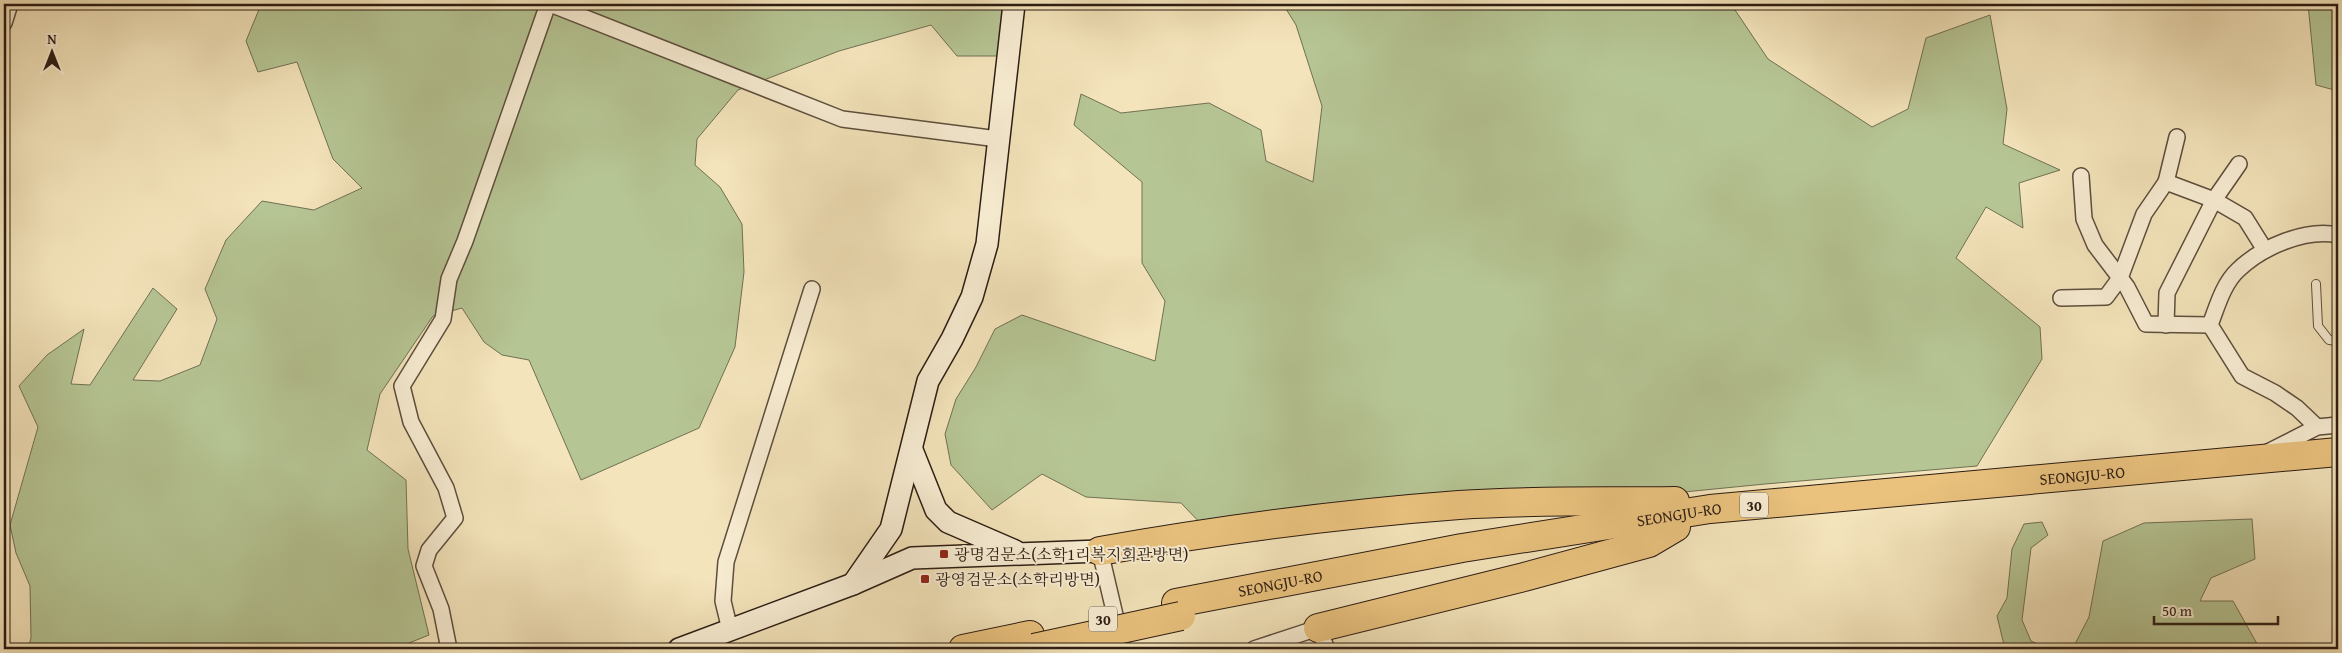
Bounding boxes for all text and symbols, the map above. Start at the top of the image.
north arrow [28,28,78,78]
text: N [47,29,57,49]
street label: SEONGJU-RO [2038,459,2126,491]
road number: 30 [1740,492,1768,518]
street label: SEONGJU-RO [1635,496,1723,532]
place label: 광명검문소(소학1리복지회관방면) [954,542,1188,566]
marker: 광명검문소(소학1리복지회관방면) [938,548,950,560]
street label: SEONGJU-RO [1236,563,1325,603]
place label: 광영검문소(소학리방면) [935,567,1100,591]
marker: 광영검문소(소학리방면) [919,573,931,585]
scale bar [2154,593,2278,625]
text: 50 m [2162,600,2193,621]
road number: 30 [1089,606,1117,632]

